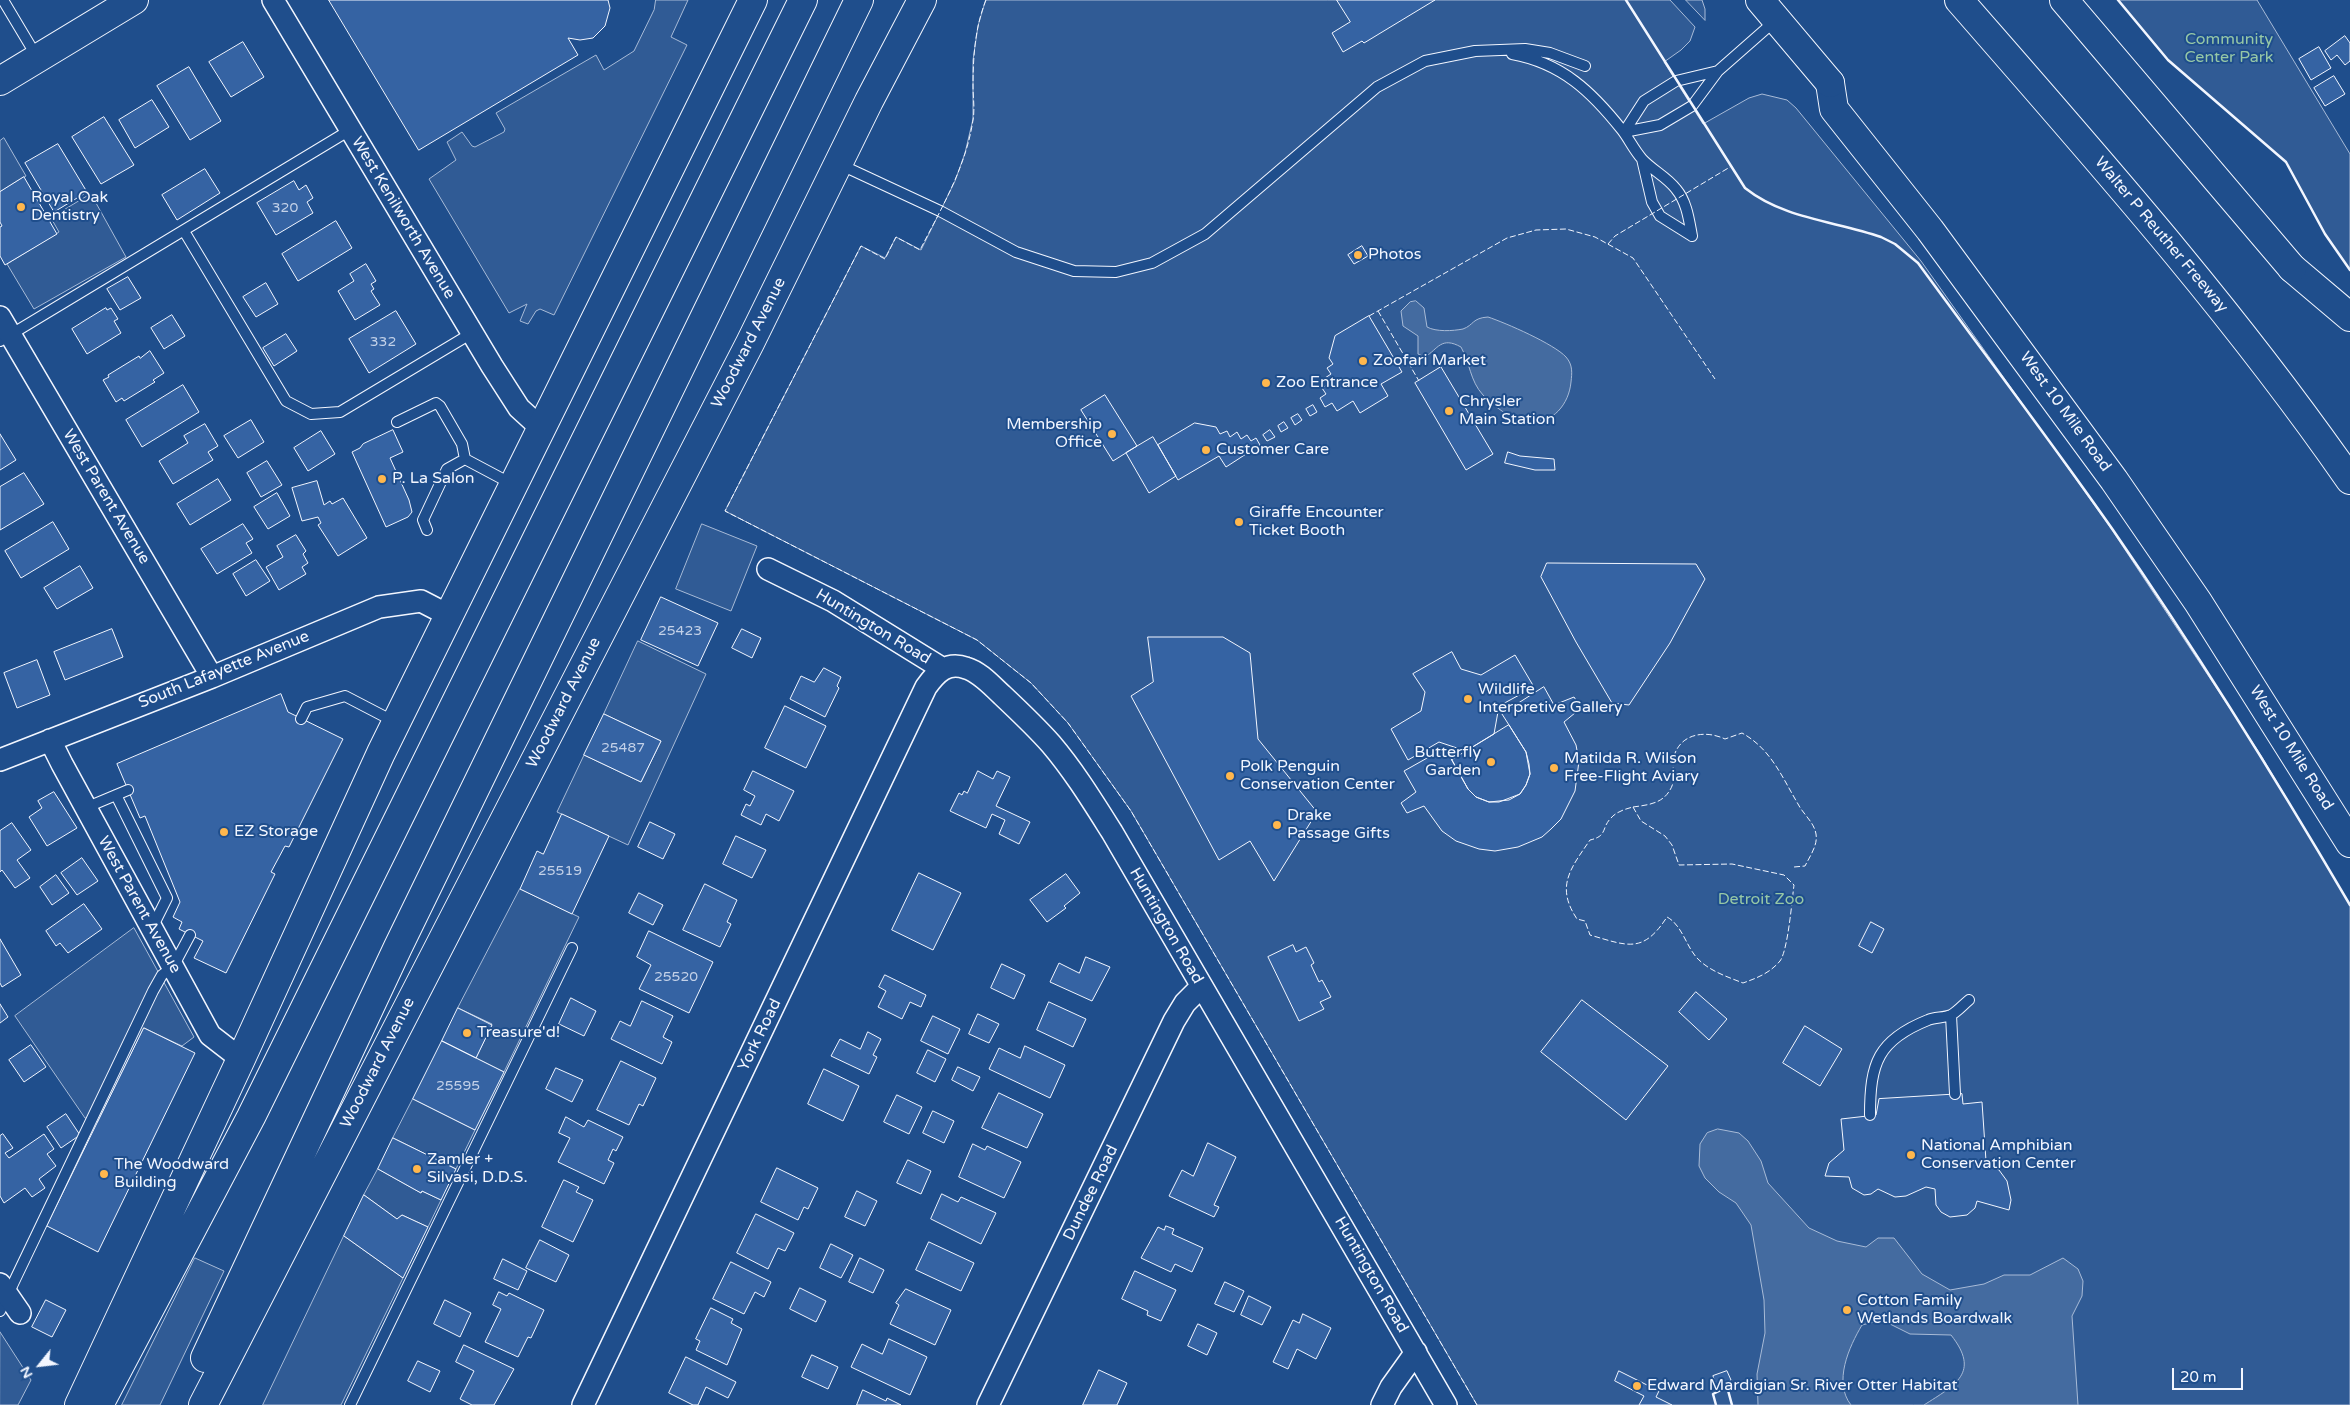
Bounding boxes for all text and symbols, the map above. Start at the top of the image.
park label: Community Center Park [2185,30,2273,68]
street label: West Kenilworth Avenue [347,134,459,302]
street label: Walter P Reuther Freeway [2090,153,2232,317]
place label: Royal Oak Dentistry [31,188,108,226]
house number: 320 [272,200,298,216]
marker: Royal Oak Dentistry [15,201,27,213]
place label: Photos [1368,245,1421,265]
marker: Photos [1352,249,1364,261]
street label: Woodward Avenue [708,274,790,412]
house number: 332 [370,334,396,350]
street label: West 10 Mile Road [2015,348,2115,476]
place label: Zoofari Market [1373,351,1486,371]
marker: Zoofari Market [1357,355,1369,367]
place label: Zoo Entrance [1276,373,1378,393]
marker: Zoo Entrance [1260,377,1272,389]
place label: Chrysler Main Station [1459,392,1555,430]
marker: Chrysler Main Station [1443,405,1455,417]
place label: Membership Office [1006,415,1102,453]
street label: West Parent Avenue [58,426,154,568]
marker: Membership Office [1106,428,1118,440]
place label: Customer Care [1216,440,1329,460]
marker: Customer Care [1200,444,1212,456]
place label: P. La Salon [392,469,474,489]
marker: P. La Salon [376,473,388,485]
place label: Giraffe Encounter Ticket Booth [1249,503,1384,541]
marker: Giraffe Encounter Ticket Booth [1233,516,1245,528]
street label: Huntington Road [812,585,934,669]
house number: 25423 [658,623,702,639]
street label: South Lafayette Avenue [136,627,312,713]
street label: Woodward Avenue [523,634,605,772]
place label: Wildlife Interpretive Gallery [1478,680,1623,718]
street label: West 10 Mile Road [2245,682,2337,814]
marker: Wildlife Interpretive Gallery [1462,693,1474,705]
house number: 25487 [601,740,645,756]
place label: Butterfly Garden [1414,743,1481,781]
place label: Matilda R. Wilson Free-Flight Aviary [1564,749,1699,787]
marker: Butterfly Garden [1485,756,1497,768]
place label: Polk Penguin Conservation Center [1240,757,1395,795]
marker: Matilda R. Wilson Free-Flight Aviary [1548,762,1560,774]
marker: Polk Penguin Conservation Center [1224,770,1236,782]
place label: Drake Passage Gifts [1287,806,1390,844]
marker: Drake Passage Gifts [1271,819,1283,831]
place label: EZ Storage [234,822,318,842]
marker: EZ Storage [218,826,230,838]
street label: West Parent Avenue [93,833,185,977]
house number: 25519 [538,863,582,879]
street label: Huntington Road [1125,864,1207,988]
park label: Detroit Zoo [1718,890,1804,910]
house number: 25520 [654,969,698,985]
street label: Woodward Avenue [337,994,419,1132]
street label: York Road [734,996,786,1074]
place label: Treasure'd! [477,1023,560,1043]
marker: Treasure'd! [461,1027,473,1039]
house number: 25595 [436,1078,480,1094]
place label: National Amphibian Conservation Center [1921,1136,2076,1174]
street label: Dundee Road [1060,1142,1122,1244]
marker: National Amphibian Conservation Center [1905,1149,1917,1161]
place label: Zamler + Silvasi, D.D.S. [427,1150,528,1188]
place label: The Woodward Building [114,1155,229,1193]
marker: Zamler + Silvasi, D.D.S. [411,1163,423,1175]
marker: The Woodward Building [98,1168,110,1180]
street label: Huntington Road [1330,1213,1412,1337]
place label: Cotton Family Wetlands Boardwalk [1857,1291,2012,1329]
marker: Cotton Family Wetlands Boardwalk [1841,1304,1853,1316]
north arrow [15,1340,65,1390]
scale bar [2175,1358,2246,1390]
text: N [16,1363,37,1382]
text: 20 m [2180,1368,2217,1386]
place label: Edward Mardigian Sr. River Otter Habitat [1647,1376,1958,1396]
marker: Edward Mardigian Sr. River Otter Habitat [1631,1380,1643,1392]

